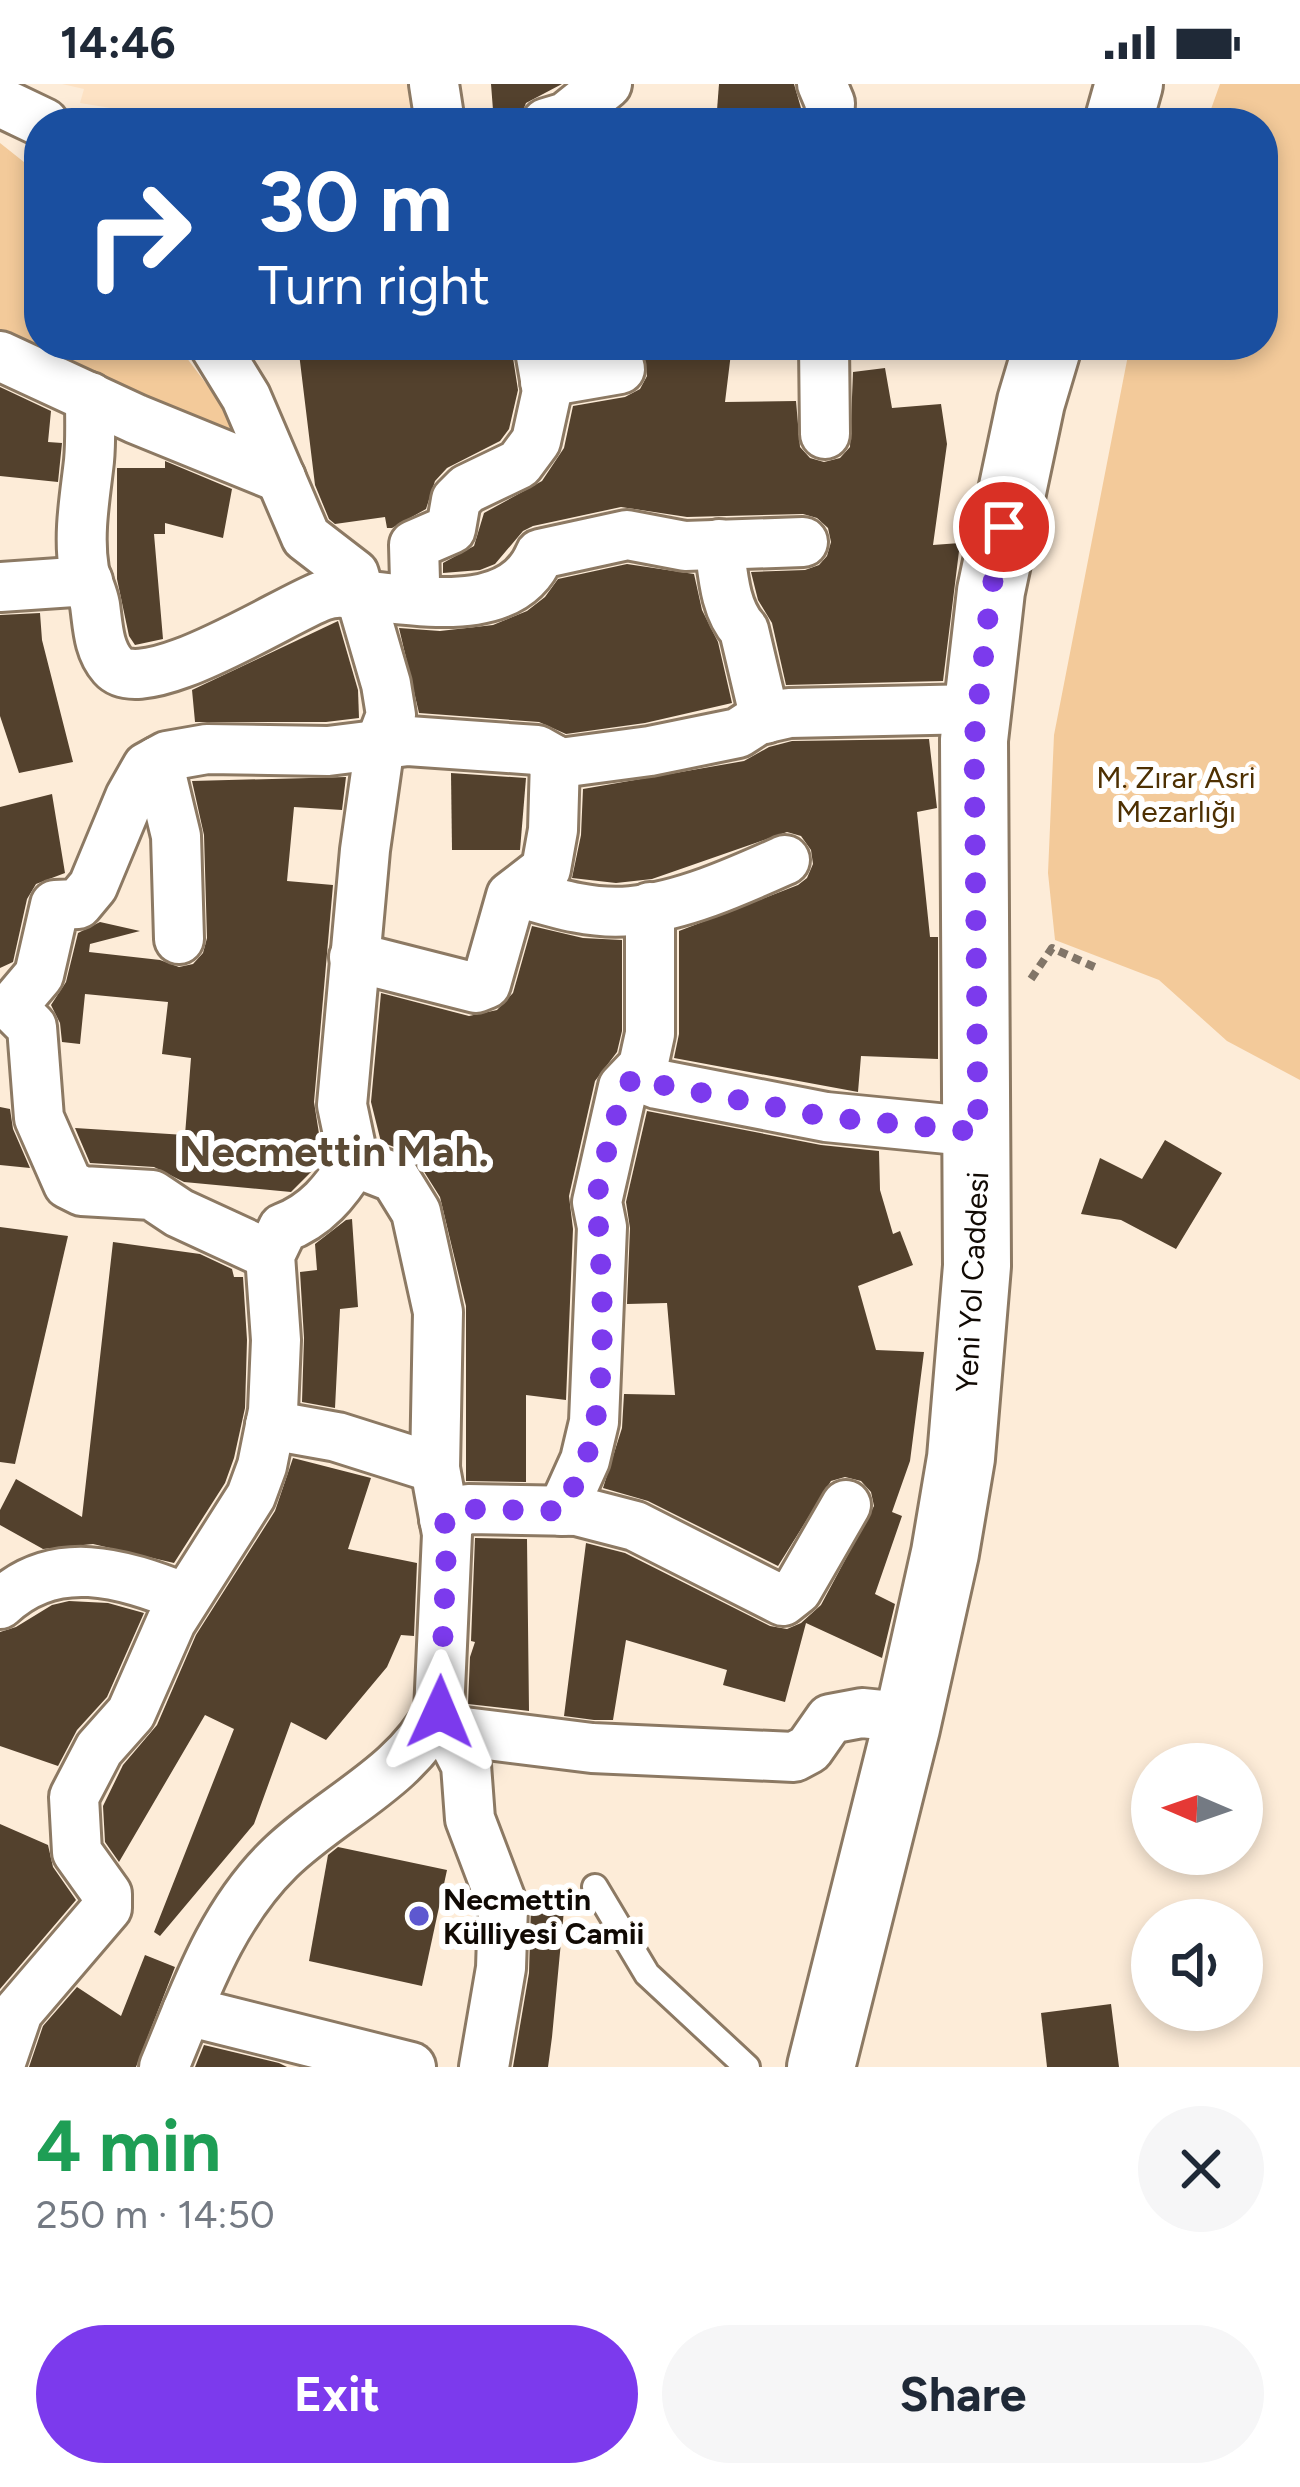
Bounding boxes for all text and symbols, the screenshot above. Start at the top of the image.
text: 14:46 [60,15,176,69]
text: 30 m [258,151,452,252]
icon: right [60,156,216,312]
text: Turn right [258,253,490,318]
pin [953,476,1055,578]
icon: arrive [971,494,1037,560]
park label: M. Zırar Asri Mezarlığı [1096,759,1256,830]
district label: Necmettin Mah. [179,1126,489,1177]
street label: Yeni Yol Caddesi [948,1171,996,1393]
position arrow [377,1649,503,1775]
north arrow [1131,1743,1263,1875]
map controls [1131,1743,1263,2031]
place label: Necmettin Külliyesi Camii [443,1881,644,1952]
button: sound [1131,1899,1263,2031]
marker: Necmettin Külliyesi Camii [406,1903,432,1929]
text: 4 min [36,2103,221,2189]
button: close [1138,2106,1264,2232]
text: 250 m · 14:50 [36,2191,275,2238]
button: Exit [36,2325,638,2463]
button: Share [662,2325,1264,2463]

